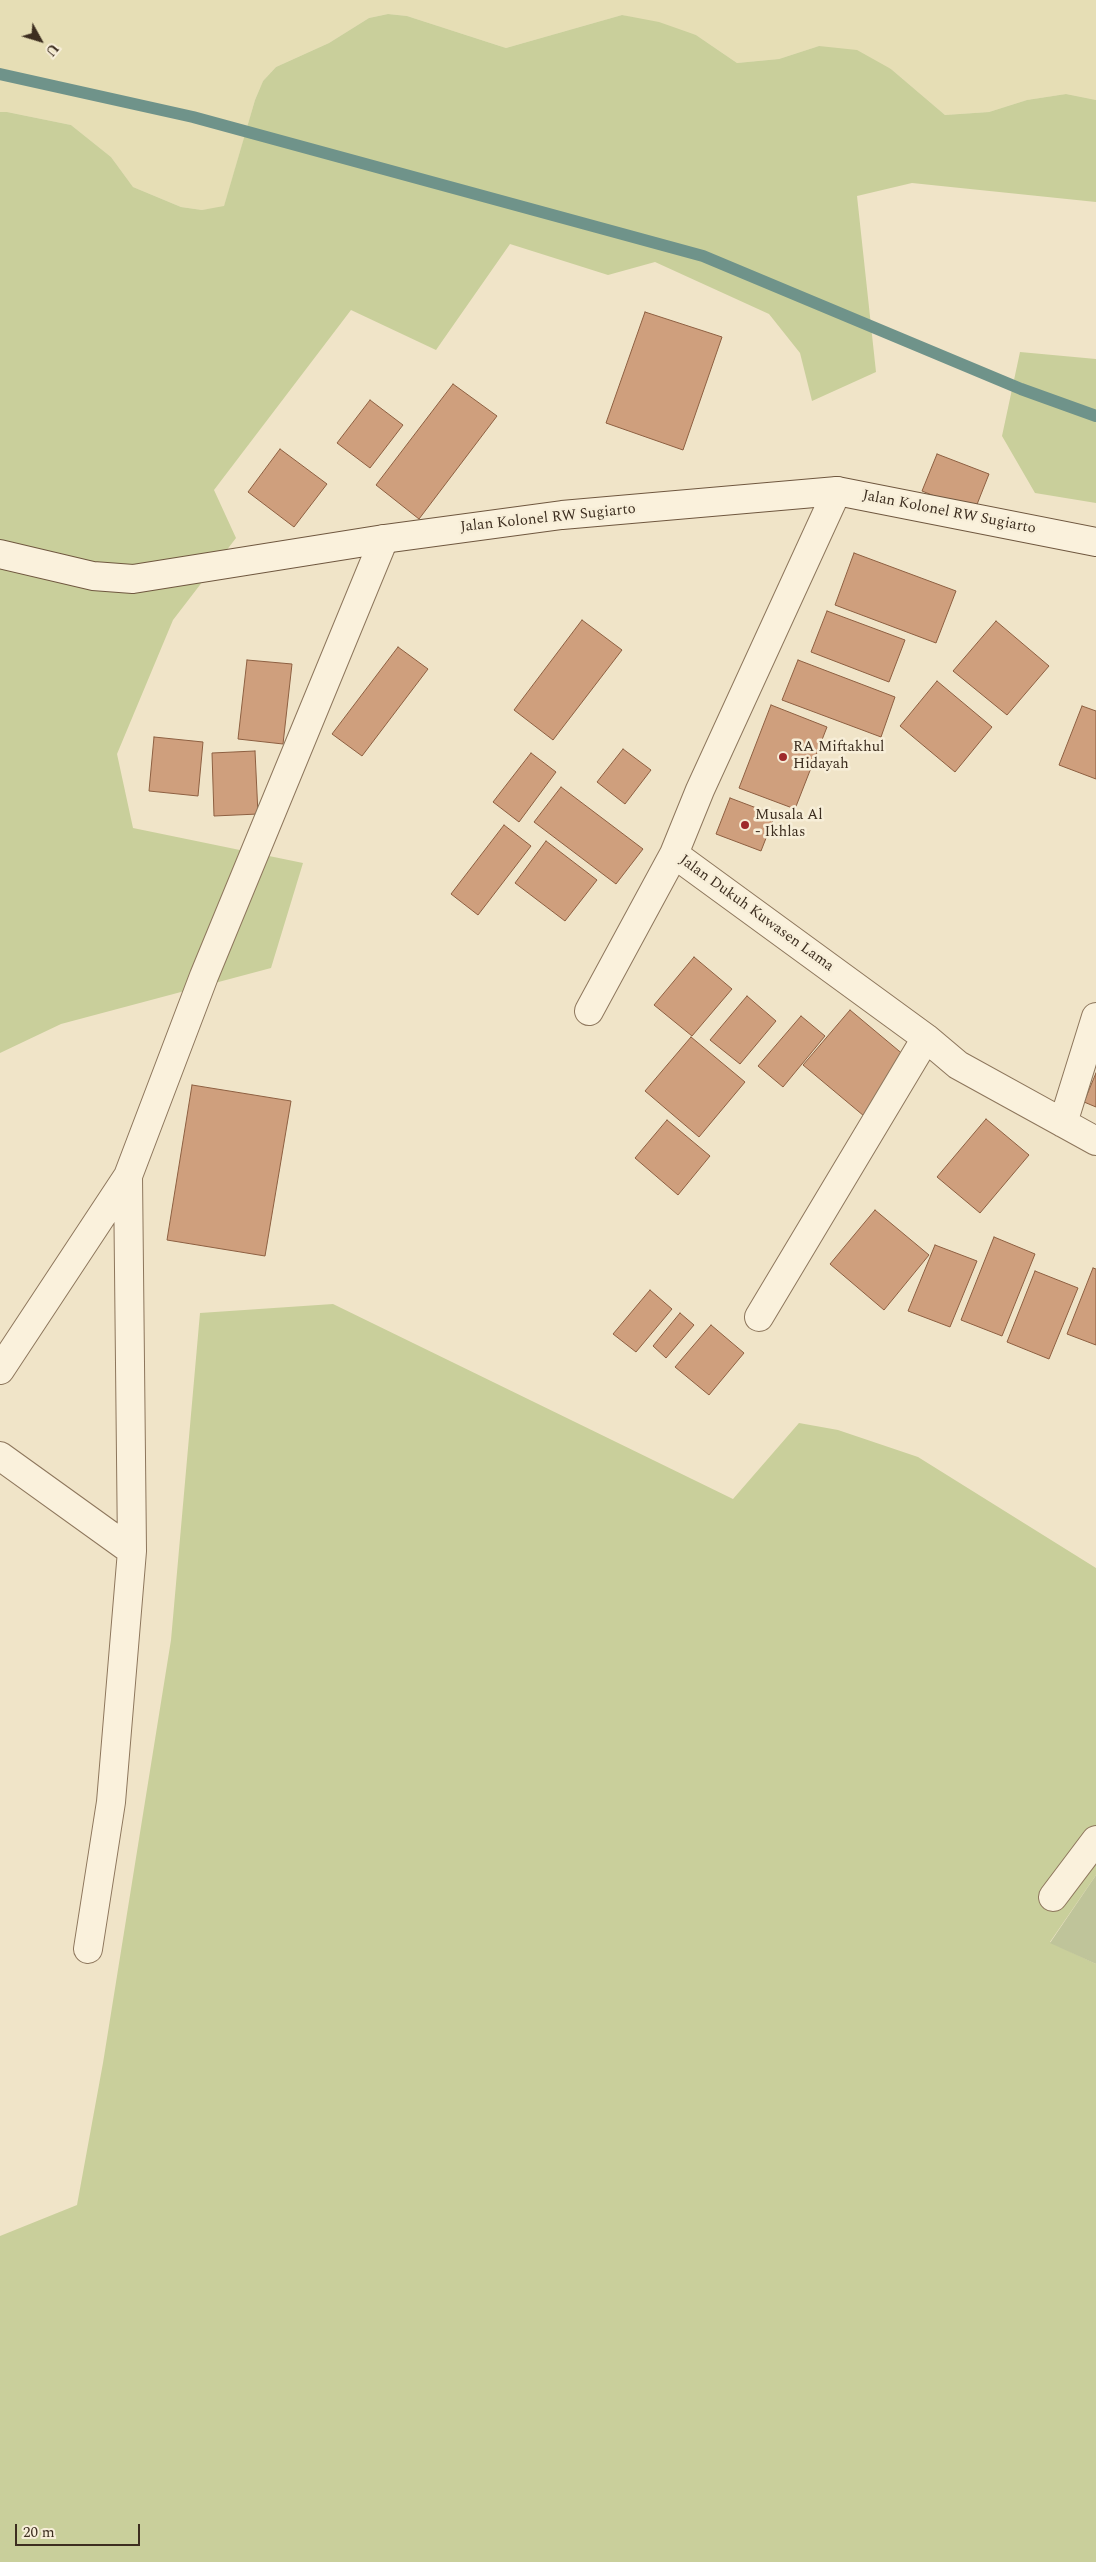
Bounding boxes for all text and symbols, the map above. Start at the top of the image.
north arrow [15,15,65,65]
text: U [40,39,64,61]
street label: Jalan Kolonel RW Sugiarto [861,487,1037,539]
street label: Jalan Kolonel RW Sugiarto [459,501,637,537]
place label: RA Miftakhul Hidayah [793,739,884,774]
marker: RA Miftakhul Hidayah [777,751,789,763]
place label: Musala Al - Ikhlas [755,807,823,842]
marker: Musala Al - Ikhlas [739,819,751,831]
street label: Jalan Dukuh Kuwasen Lama [675,852,837,976]
scale bar [18,2514,142,2546]
text: 20 m [23,2521,55,2544]

